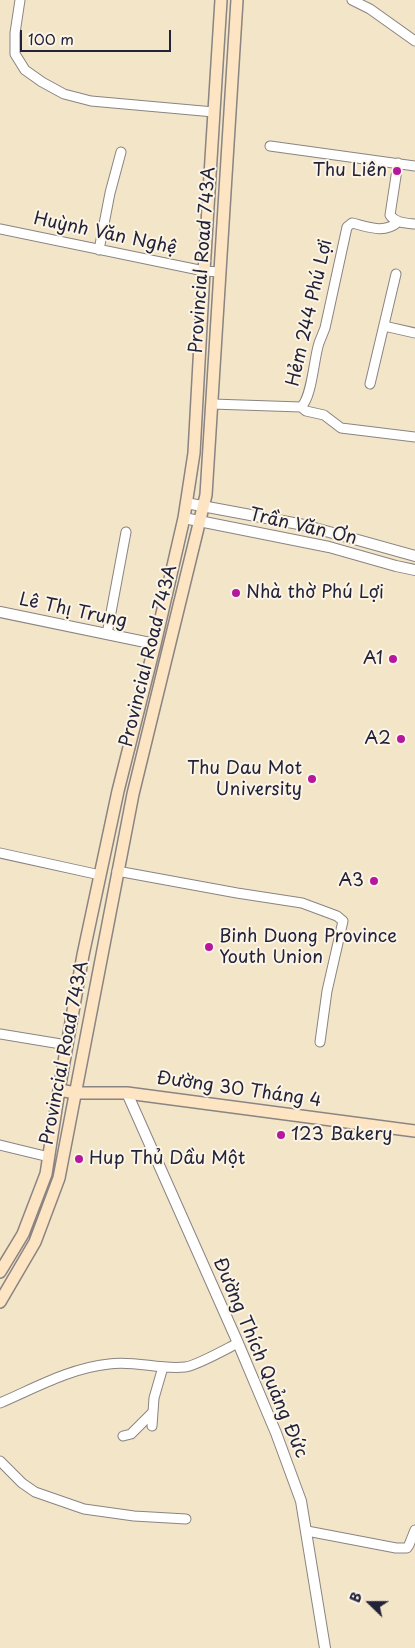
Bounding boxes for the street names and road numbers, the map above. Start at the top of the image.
street label: Provincial Road 743A [186,166,220,354]
street label: Huỳnh Văn Nghệ [31,208,179,260]
street label: Hẻm 244 Phú Lợi [283,237,337,389]
street label: Trần Văn Ơn [247,504,359,550]
street label: Provincial Road 743A [116,563,182,749]
street label: Lê Thị Trung [17,589,129,633]
street label: Provincial Road 743A [37,959,93,1147]
street label: Đường 30 Tháng 4 [155,1068,323,1112]
street label: Đường Thích Quảng Đức [208,1255,312,1461]

